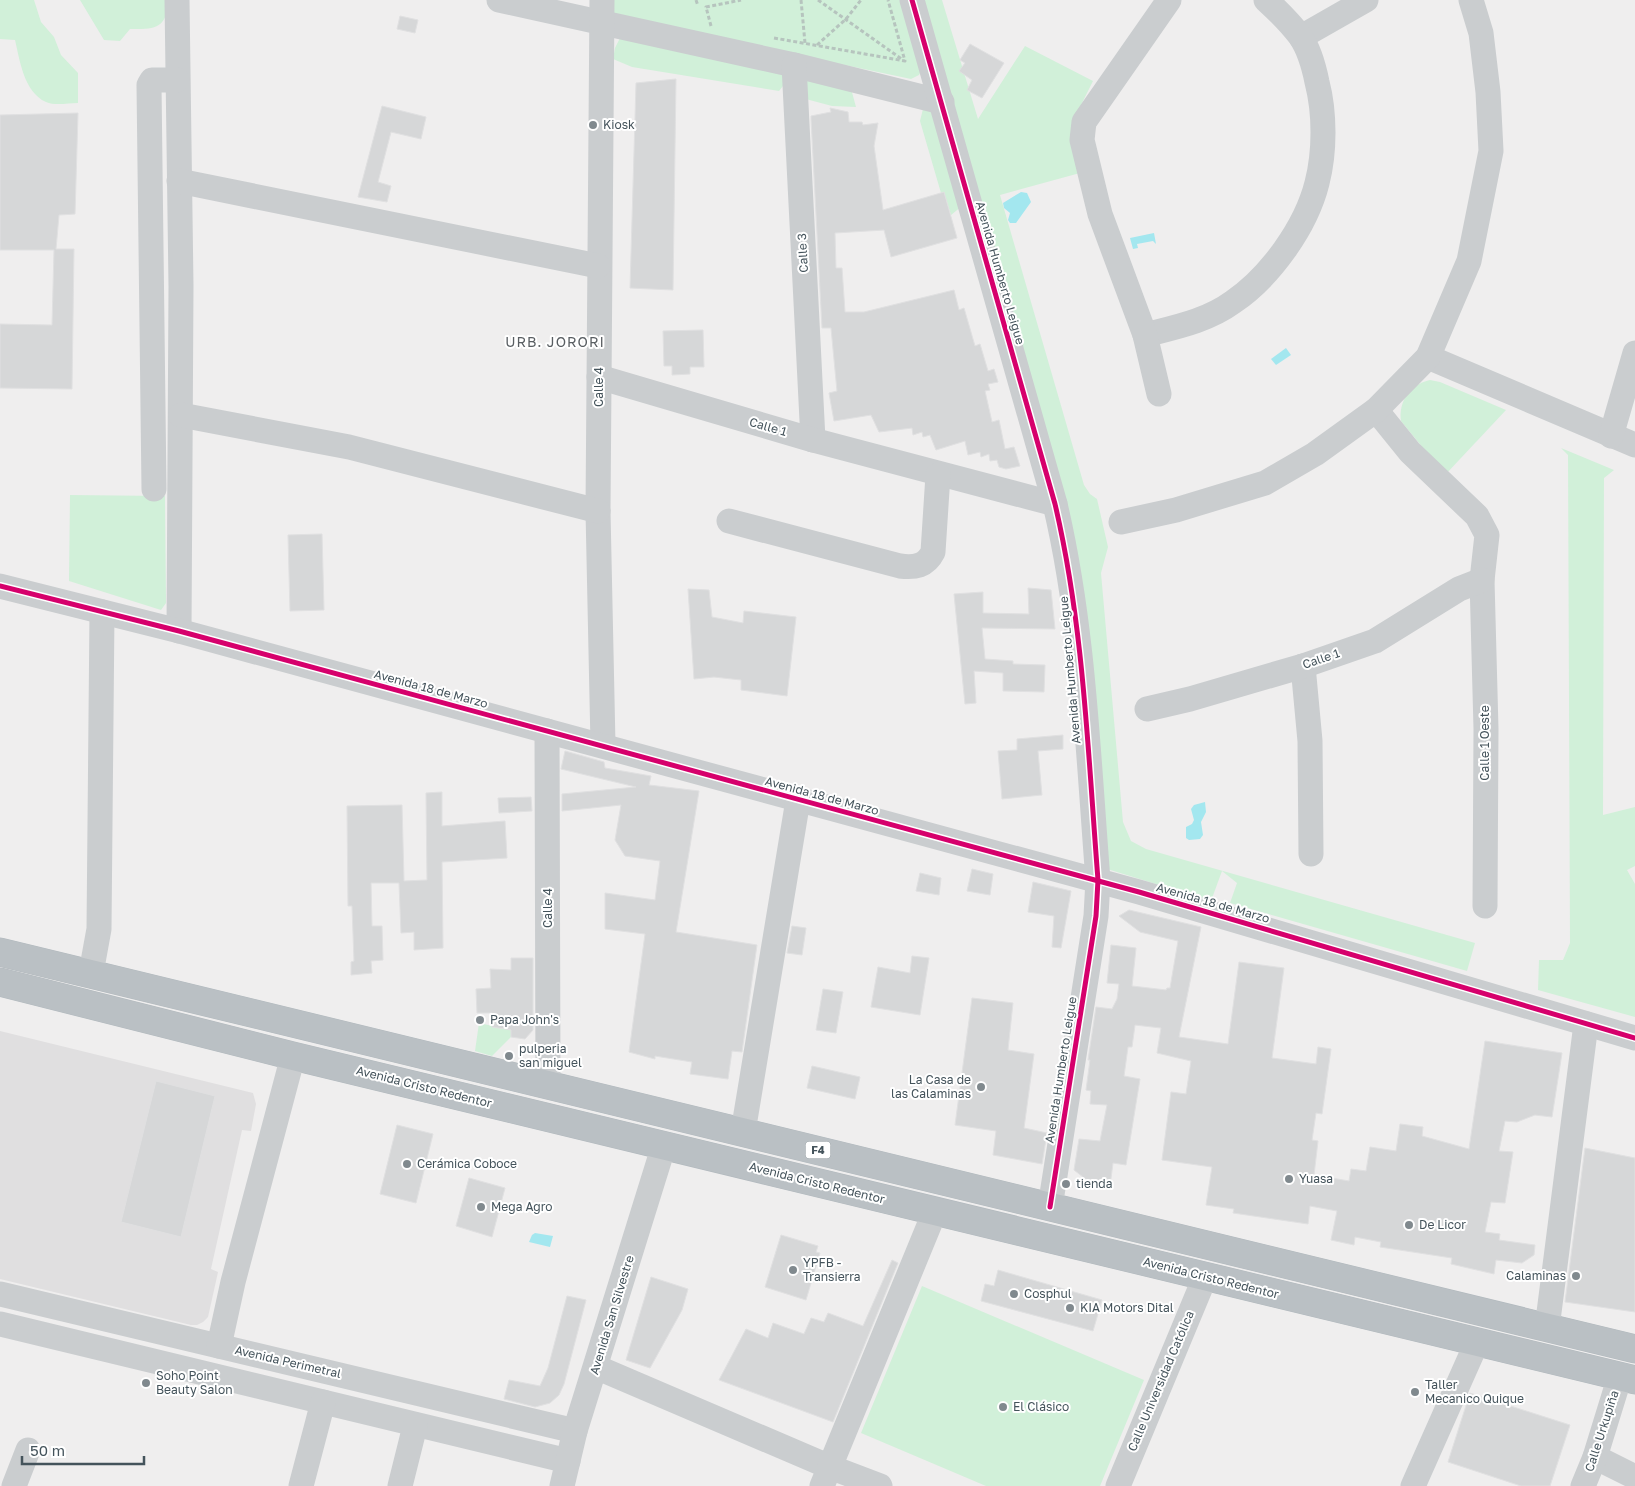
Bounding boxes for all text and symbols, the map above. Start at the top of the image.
place label: Kiosk [603,117,635,132]
marker: Kiosk [587,119,599,131]
street label: Avenida Humberto Leigue [973,200,1028,346]
street label: Calle 3 [794,233,811,273]
district label: URB. JORORI [505,333,605,350]
street label: Calle 4 [591,367,606,407]
street label: Calle 1 [748,414,789,439]
street label: Avenida Humberto Leigue [1056,595,1083,745]
street label: Calle 1 [1300,645,1342,672]
street label: Avenida 18 de Marzo [373,666,490,711]
street label: Calle 1 Oeste [1477,705,1492,781]
street label: Avenida 18 de Marzo [764,773,881,818]
street label: Avenida 18 de Marzo [1155,879,1272,926]
street label: Calle 4 [540,888,555,928]
street label: Avenida Humberto Leigue [1042,995,1080,1144]
place label: Papa John's [490,1012,559,1027]
marker: Papa John's [474,1014,486,1026]
place label: pulperia san miguel [519,1041,582,1070]
marker: pulperia san miguel [503,1050,515,1062]
street label: Avenida Cristo Redentor [355,1062,494,1111]
place label: La Casa de las Calaminas [891,1072,971,1101]
marker: La Casa de las Calaminas [975,1081,987,1093]
road number: F4 [806,1142,830,1158]
place label: Cerámica Coboce [417,1156,517,1171]
marker: Cerámica Coboce [401,1158,413,1170]
street label: Avenida Cristo Redentor [748,1158,887,1207]
place label: Yuasa [1299,1171,1333,1186]
marker: Yuasa [1283,1173,1295,1185]
place label: tienda [1076,1176,1113,1191]
marker: tienda [1060,1178,1072,1190]
place label: Mega Agro [491,1199,553,1214]
marker: Mega Agro [475,1201,487,1213]
place label: De Licor [1419,1217,1466,1232]
marker: De Licor [1403,1219,1415,1231]
street label: Avenida San Silvestre [586,1253,637,1376]
street label: Avenida Cristo Redentor [1142,1253,1281,1302]
place label: YPFB - Transierra [803,1255,861,1284]
marker: YPFB - Transierra [787,1264,799,1276]
place label: Calaminas [1506,1268,1566,1283]
marker: Calaminas [1570,1270,1582,1282]
place label: Cosphul [1024,1286,1072,1301]
marker: Cosphul [1008,1288,1020,1300]
place label: KIA Motors Dital [1080,1300,1174,1315]
marker: KIA Motors Dital [1064,1302,1076,1314]
street label: Calle Universidad Católica [1124,1308,1197,1453]
street label: Avenida Perimetral [233,1342,343,1381]
place label: Soho Point Beauty Salon [156,1368,233,1397]
marker: Soho Point Beauty Salon [140,1377,152,1389]
place label: Taller Mecanico Quique [1425,1377,1524,1406]
marker: Taller Mecanico Quique [1409,1386,1421,1398]
street label: Calle Urkupiña [1581,1388,1622,1473]
place label: El Clásico [1013,1399,1069,1414]
marker: El Clásico [997,1401,1009,1413]
scale bar [22,1434,145,1466]
text: 50 m [30,1441,65,1459]

